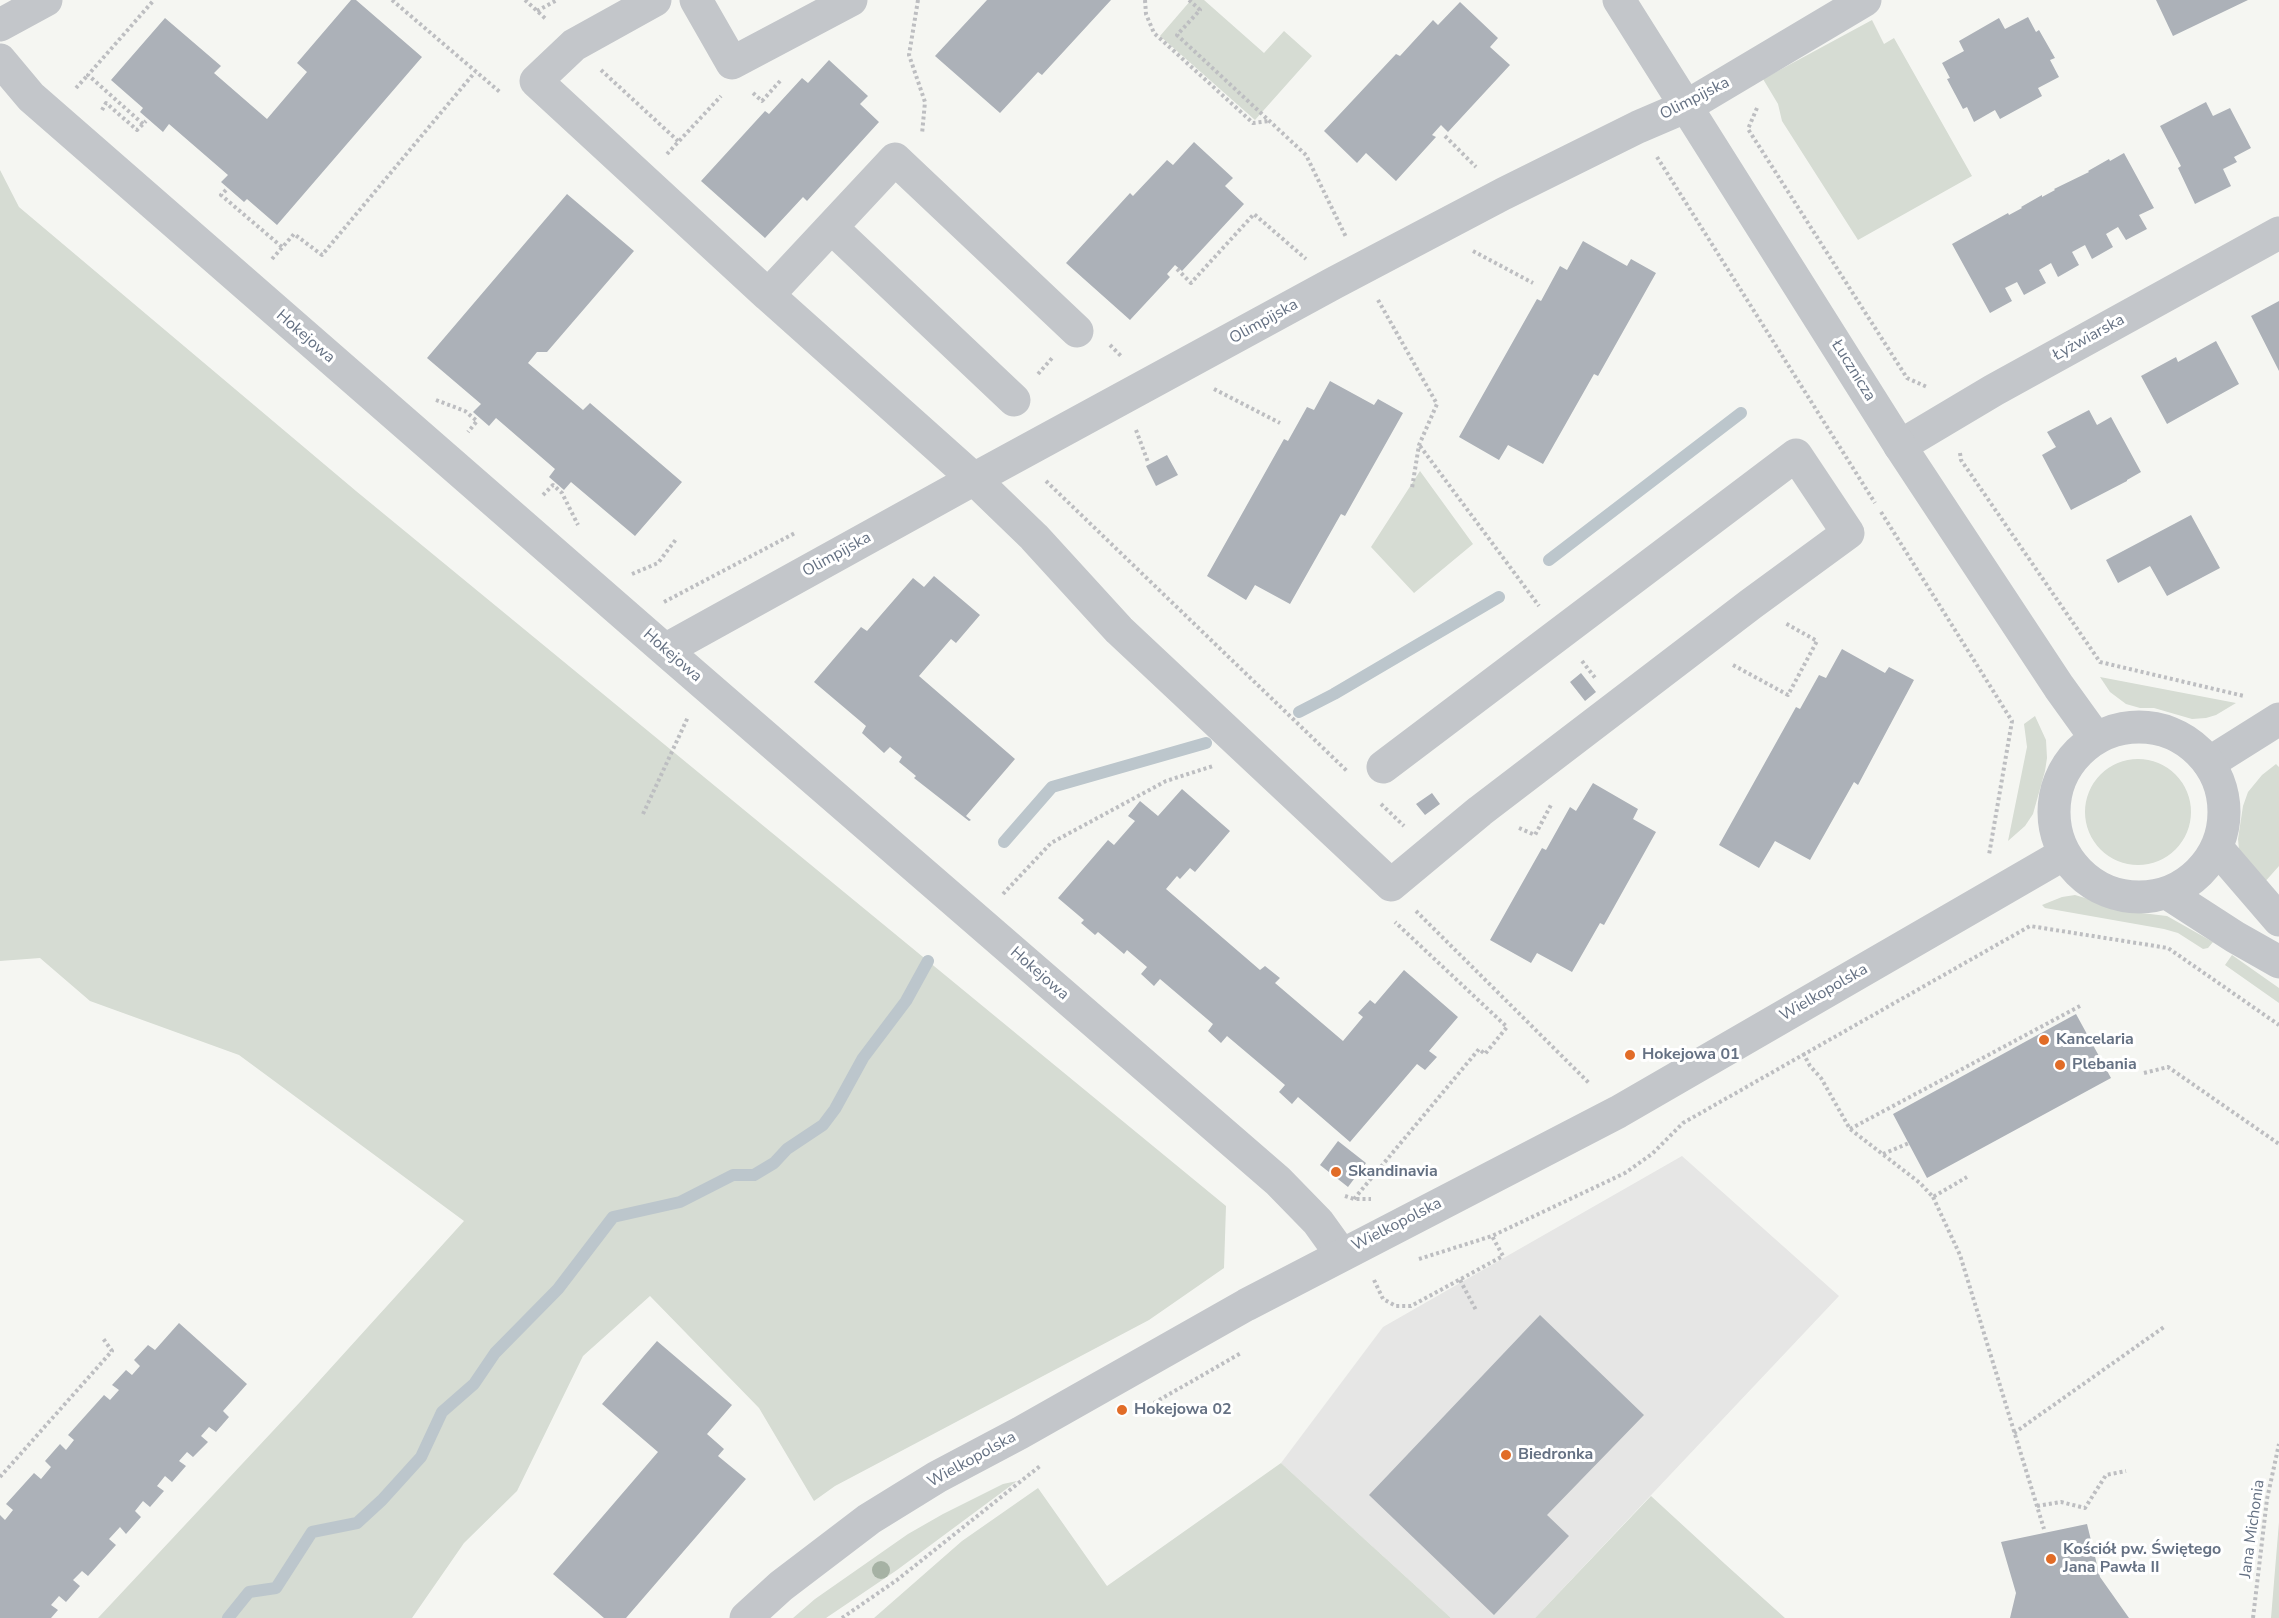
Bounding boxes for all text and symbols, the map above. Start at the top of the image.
street label: Olimpijska [1657,73,1733,125]
street label: Olimpijska [1226,295,1302,349]
street label: Hokejowa [272,306,338,368]
street label: Łyżwiarska [2050,310,2128,366]
street label: Łucznicza [1827,337,1879,405]
street label: Olimpijska [799,528,875,582]
street label: Hokejowa [639,625,705,687]
street label: Hokejowa [1006,943,1072,1005]
street label: Wielkopolska [1777,960,1871,1026]
place label: Kancelaria [2056,1030,2134,1050]
marker: Kancelaria [2037,1033,2051,1047]
place label: Hokejowa 01 [1642,1045,1740,1065]
marker: Hokejowa 01 [1623,1048,1637,1062]
place label: Plebania [2072,1055,2137,1075]
marker: Plebania [2053,1058,2067,1072]
place label: Skandinavia [1348,1162,1438,1182]
marker: Skandinavia [1329,1165,1343,1179]
street label: Wielkopolska [1349,1194,1445,1256]
place label: Hokejowa 02 [1134,1400,1232,1420]
marker: Hokejowa 02 [1115,1403,1129,1417]
street label: Wielkopolska [924,1428,1020,1492]
place label: Biedronka [1518,1445,1593,1465]
marker: Biedronka [1499,1448,1513,1462]
street label: Jana Michonia [2237,1478,2269,1580]
place label: Kościół pw. Świętego Jana Pawła II [2063,1540,2221,1578]
marker: Kościół pw. Świętego Jana Pawła II [2044,1552,2058,1566]

